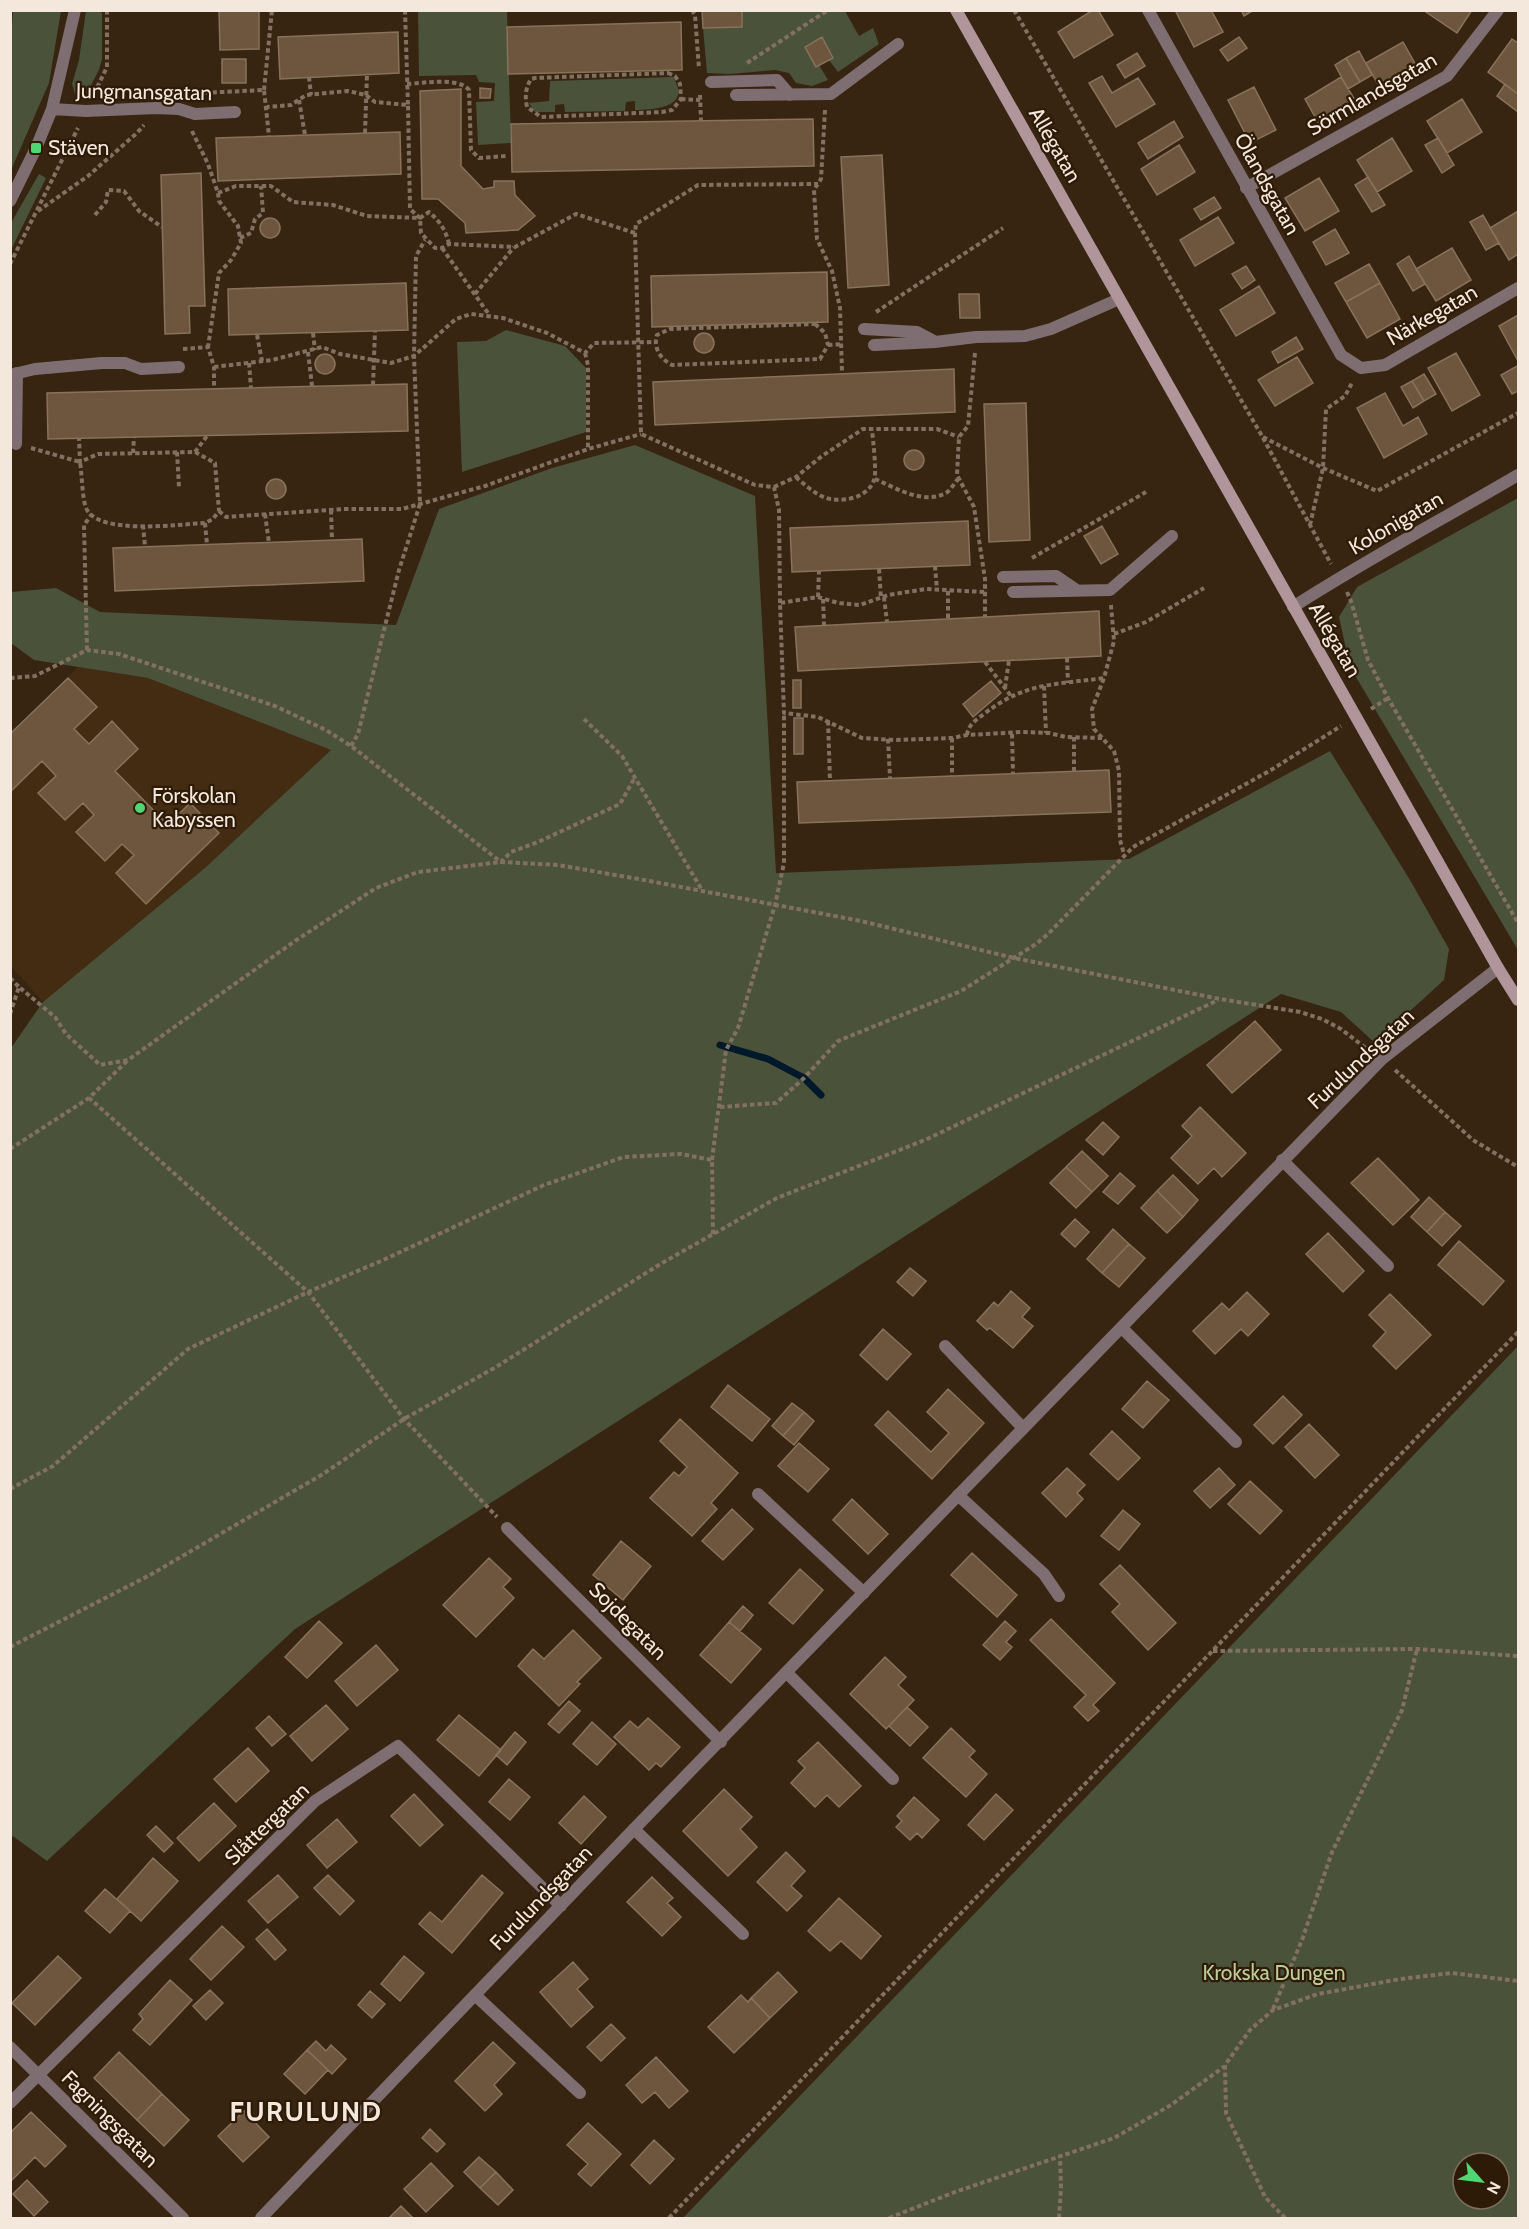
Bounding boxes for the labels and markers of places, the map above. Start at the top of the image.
place label: Stäven [48,135,109,160]
marker: Stäven [29,141,43,155]
place label: Förskolan Kabyssen [152,783,236,832]
marker: Förskolan Kabyssen [133,801,147,815]

